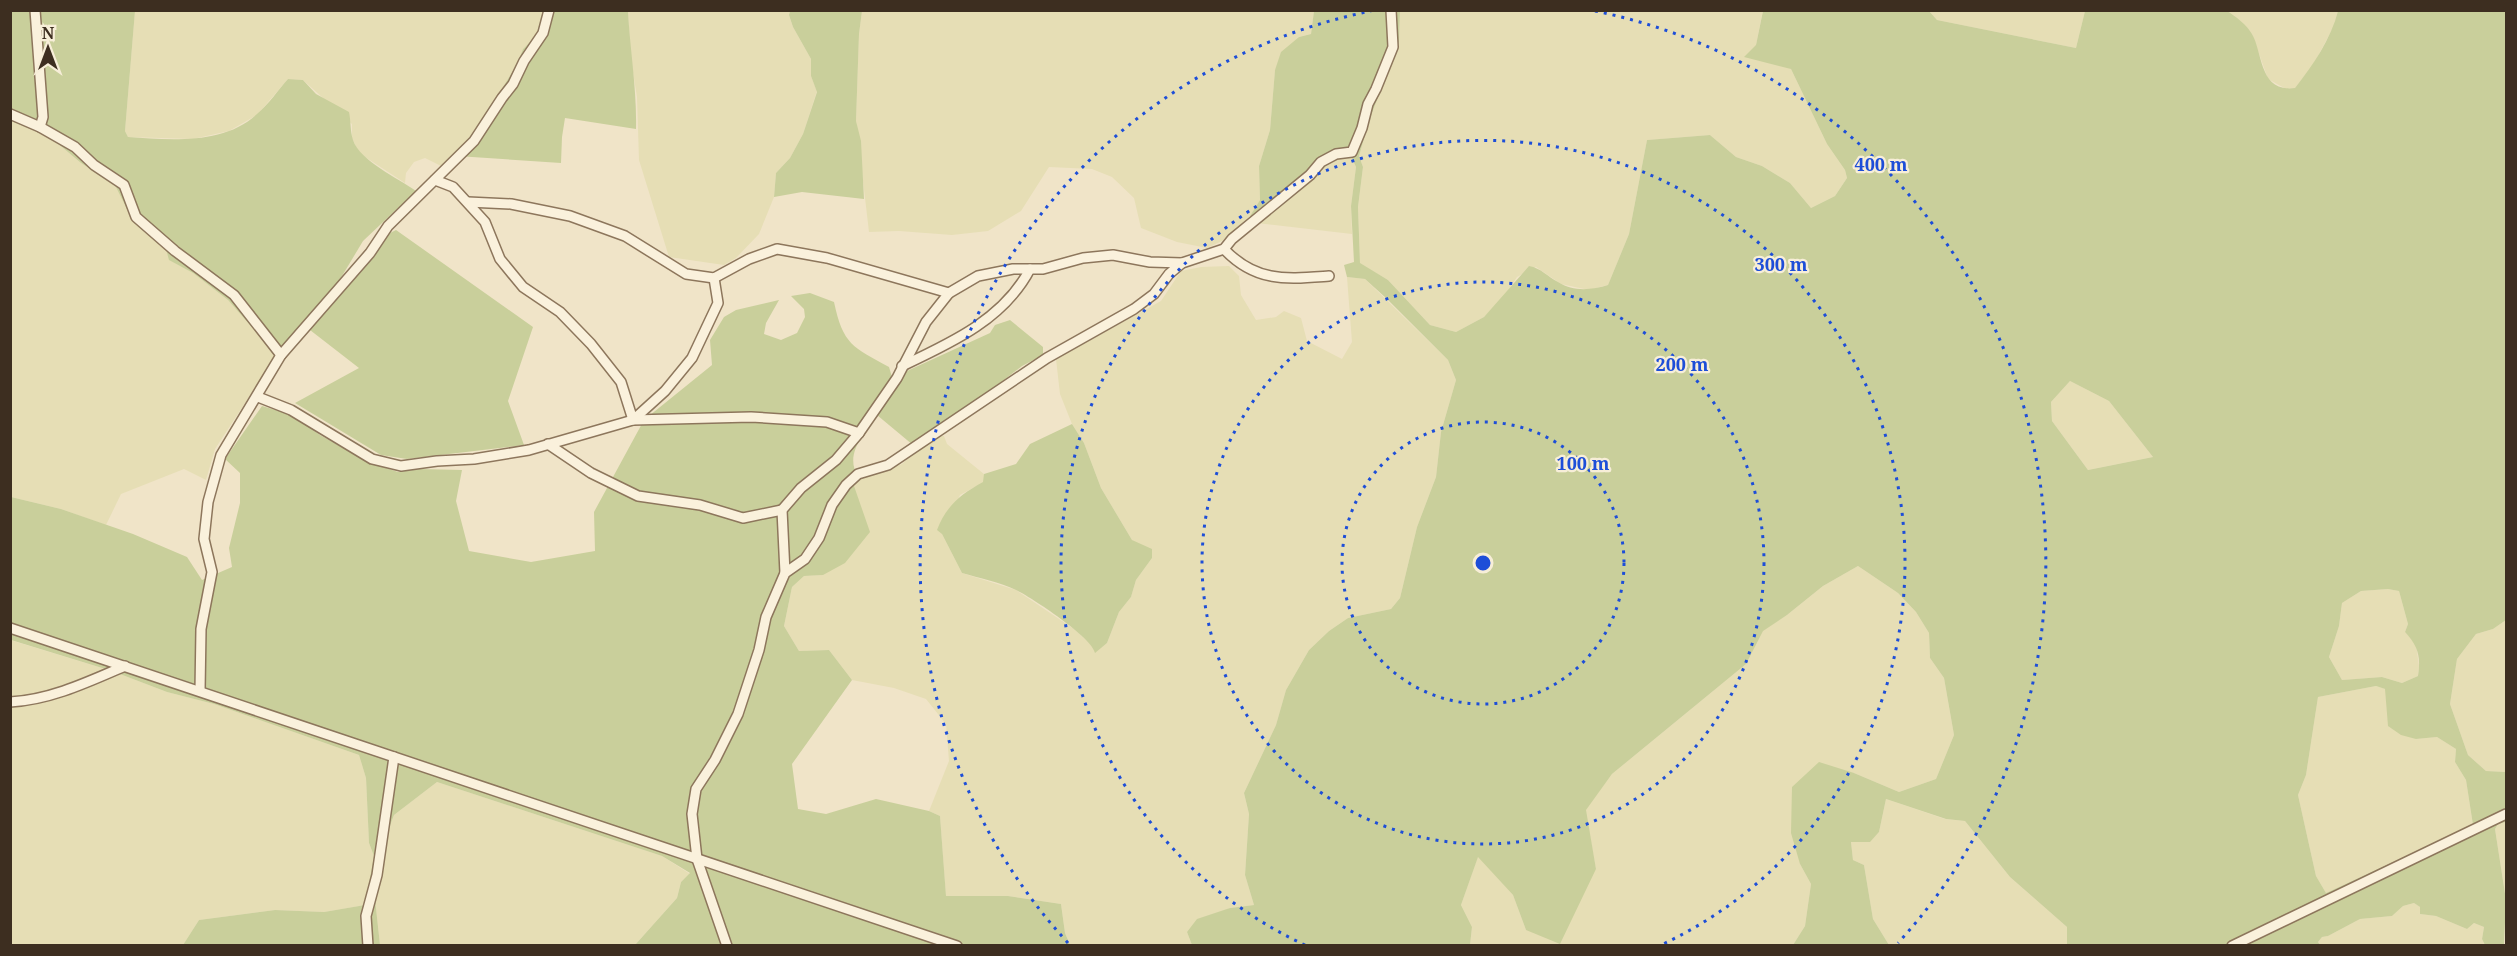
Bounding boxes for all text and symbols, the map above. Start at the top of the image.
north arrow [18,18,78,78]
text: N [42,22,55,44]
text: 400 m [1855,152,1908,176]
text: 300 m [1755,252,1808,276]
text: 200 m [1656,352,1709,376]
text: 100 m [1557,451,1610,475]
centre of rings [1473,553,1493,573]

